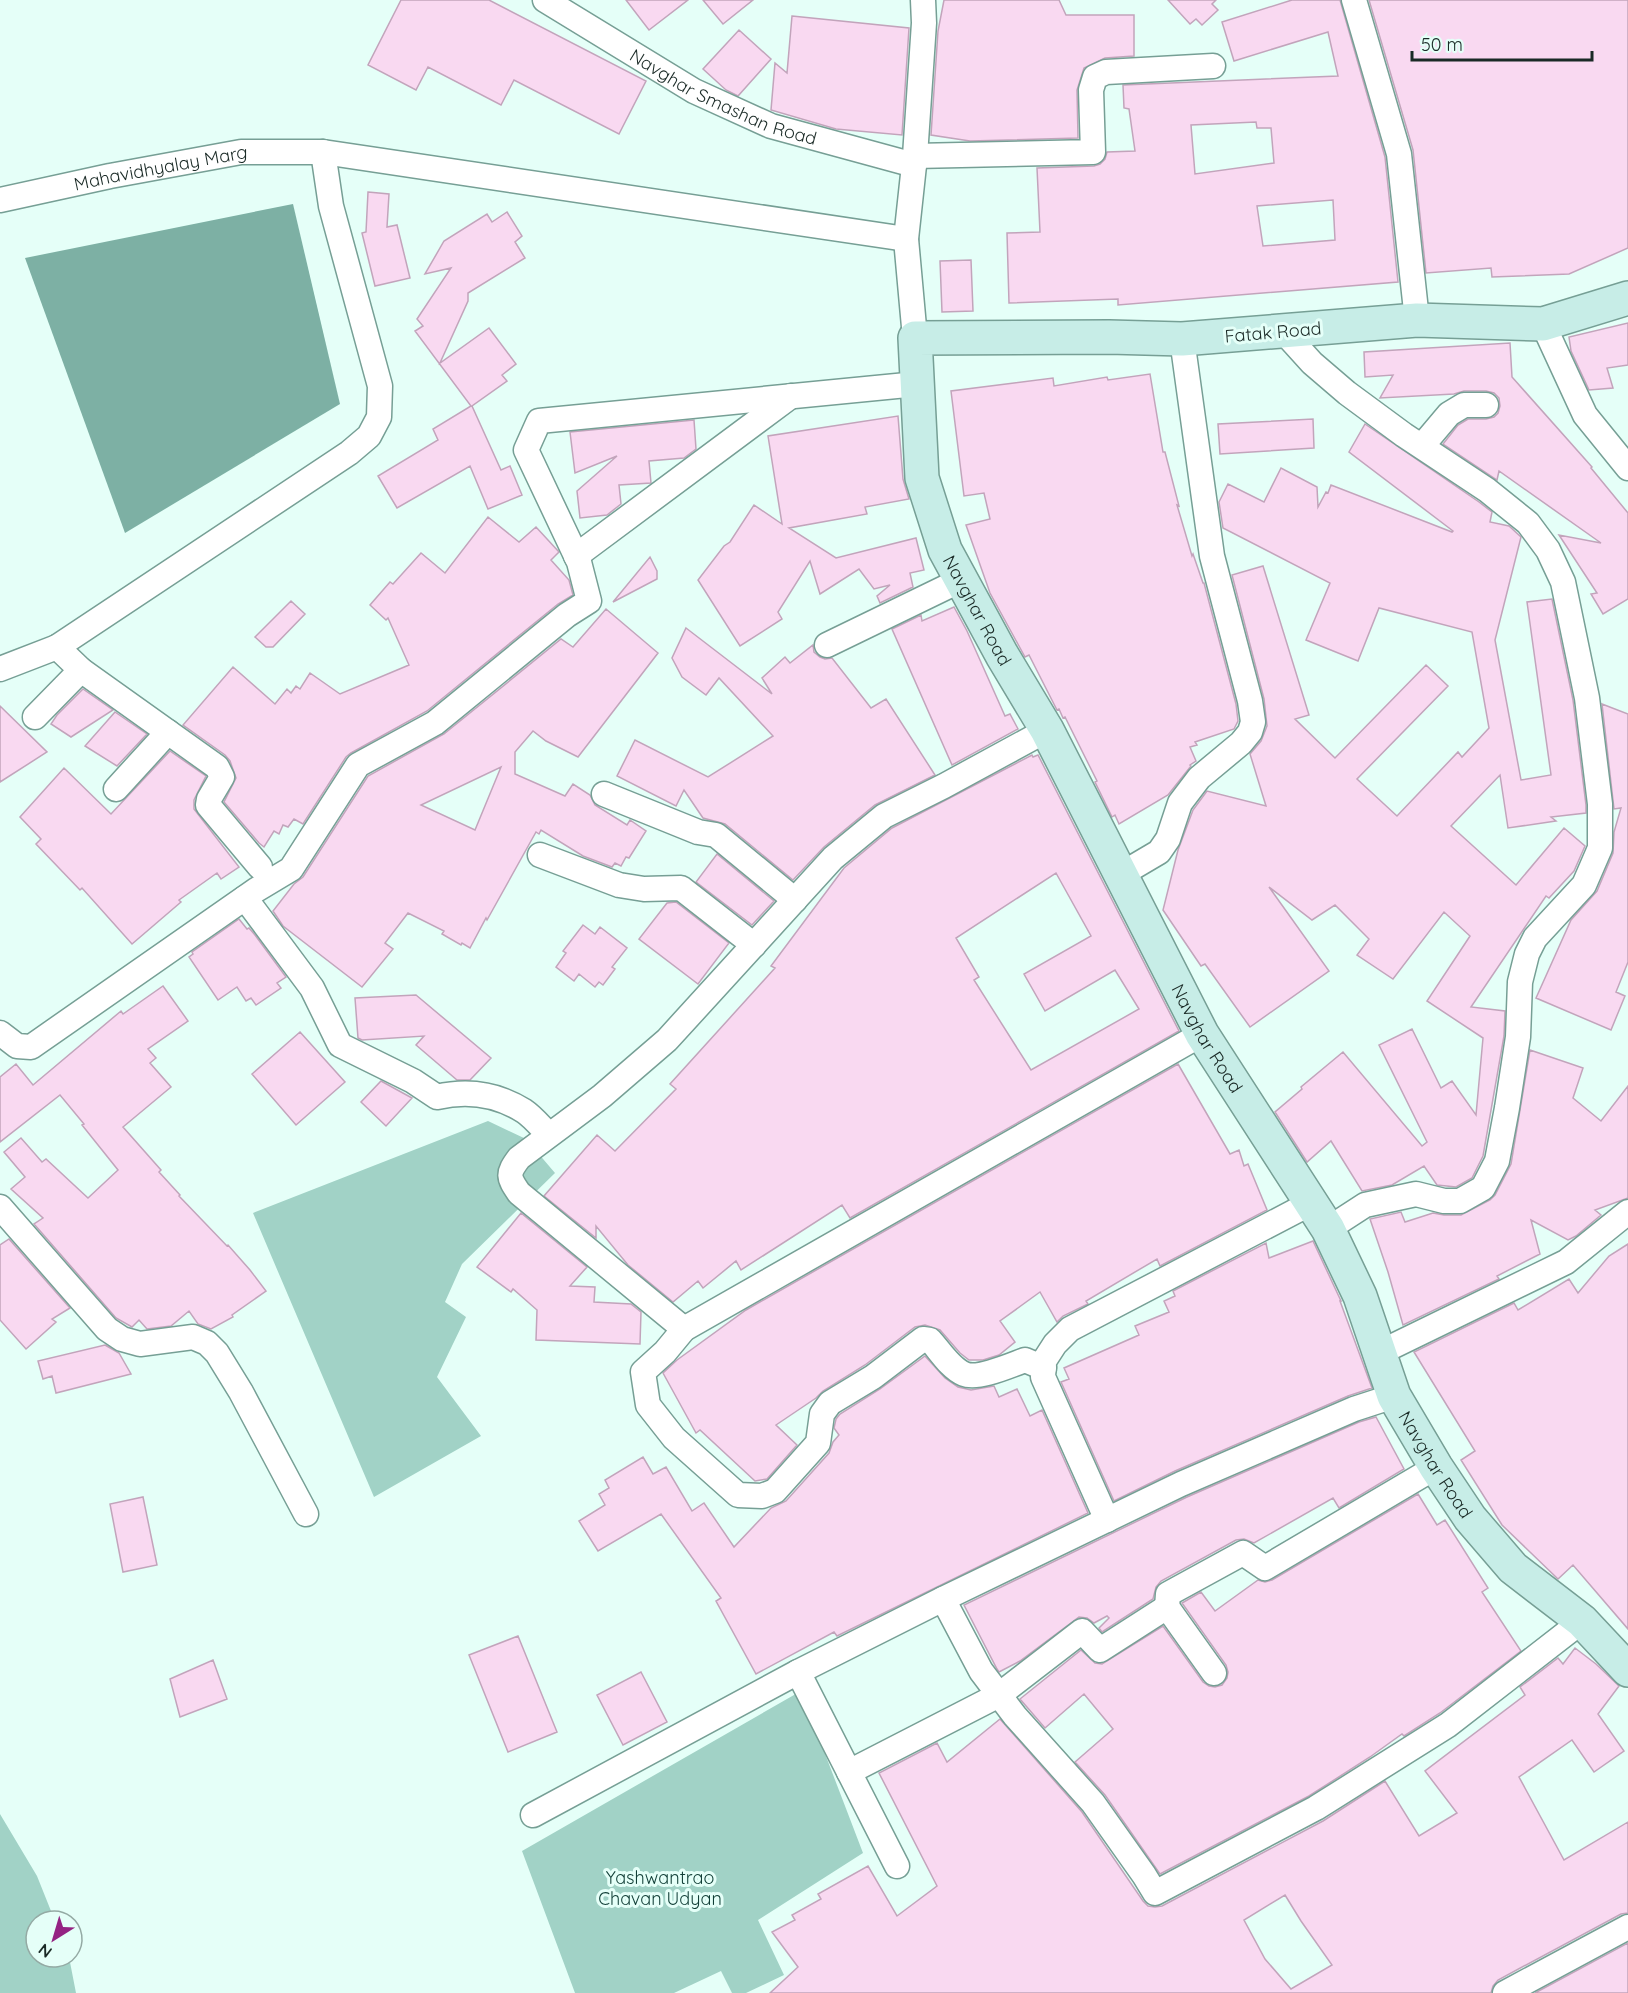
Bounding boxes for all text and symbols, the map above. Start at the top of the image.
scale bar [1412,24,1592,62]
text: 50 m [1421,33,1463,56]
street label: Navghar Smashan Road [626,43,819,149]
street label: Mahavidhyalay Marg [72,141,247,195]
street label: Fatak Road [1224,316,1322,348]
street label: Navghar Road [938,551,1017,670]
street label: Navghar Road [1167,980,1248,1097]
street label: Navghar Road [1394,1407,1478,1522]
park label: Yashwantrao Chavan Udyan [598,1866,722,1910]
north arrow [24,1909,84,1969]
text: N [34,1939,56,1963]

